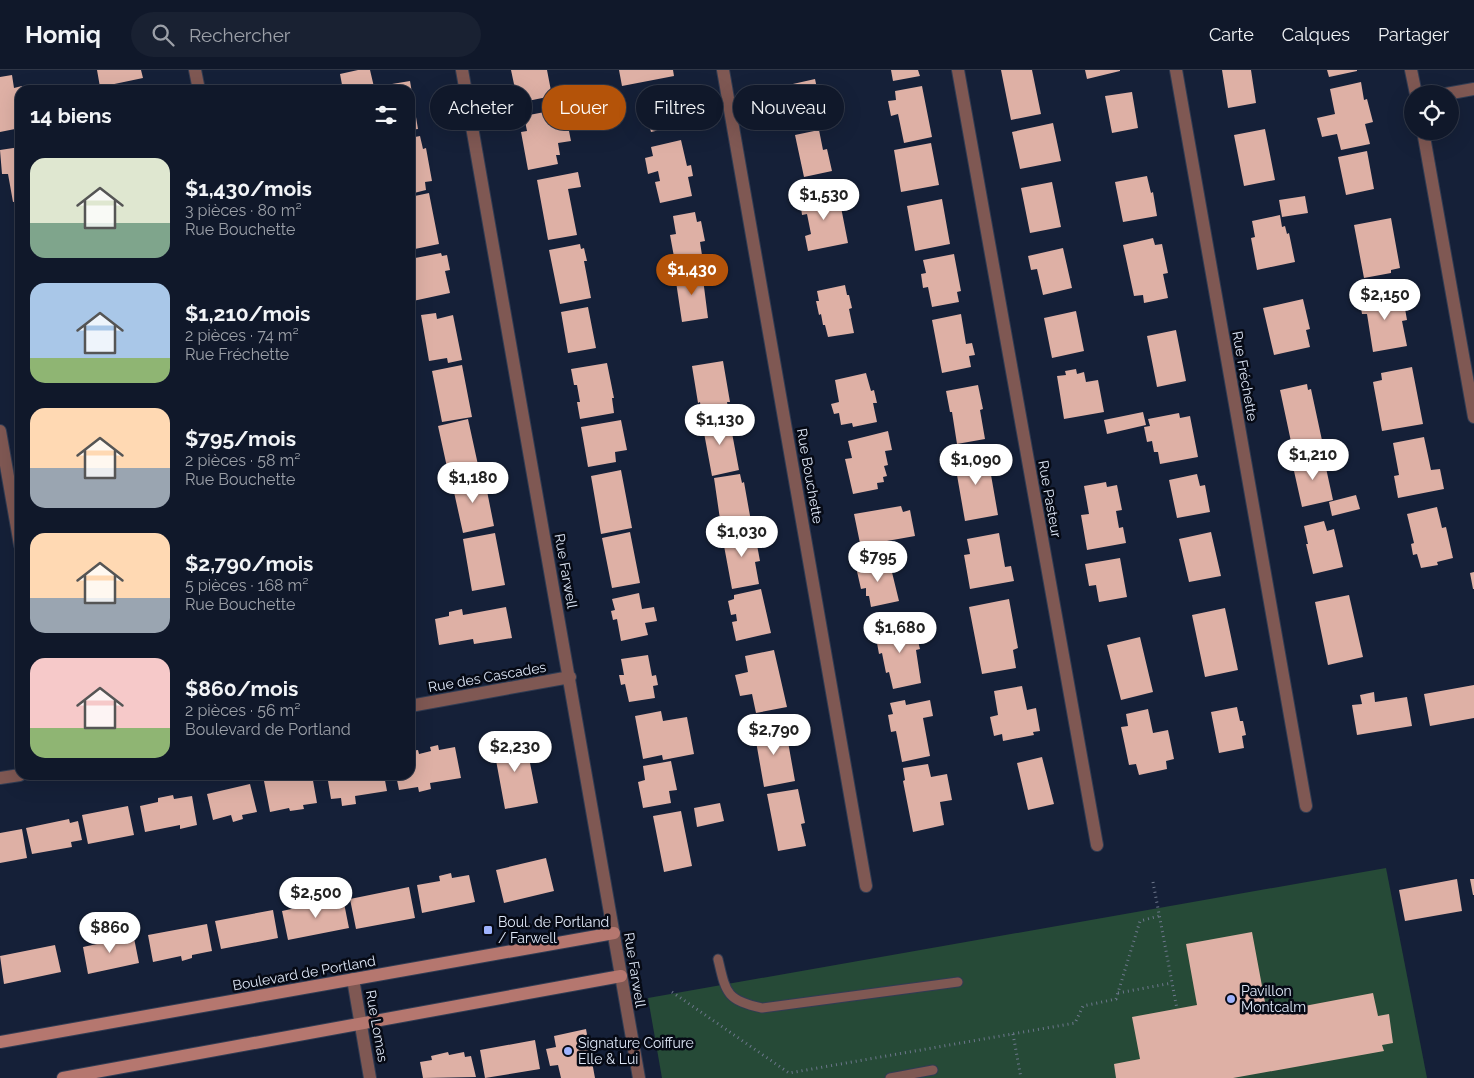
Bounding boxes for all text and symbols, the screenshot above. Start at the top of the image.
search box [131,12,481,57]
text: Homiq [25,20,101,49]
icon: search [149,21,177,49]
text: Rechercher [189,24,291,46]
text: Carte [1209,24,1254,45]
text: Calques [1282,24,1350,45]
text: Partager [1378,24,1449,45]
chip: Acheter [430,85,532,130]
chip: Louer [542,85,626,130]
chip: Filtres [636,85,723,130]
chip: Nouveau [733,85,844,130]
map controls [1404,85,1459,140]
button: locate [1404,85,1459,140]
icon: filters [372,101,400,129]
text: 14 biens [30,103,112,128]
text: $1,430/mois [185,176,312,201]
icon: home [70,178,130,238]
pin: $1,530 [783,178,865,221]
text: $1,530 [799,185,849,204]
text: 3 pièces · 80 m² [185,201,302,220]
text: Rue Bouchette [185,220,295,239]
pin: $1,430 [651,254,733,296]
text: $1,430 [667,260,717,279]
pin: $2,150 [1344,278,1426,321]
text: $2,150 [1360,285,1410,304]
text: $1,210/mois [185,301,310,326]
icon: home [70,303,130,363]
text: 2 pièces · 74 m² [185,326,299,345]
street label: Rue Fréchette [1229,330,1261,422]
text: Rue Fréchette [185,345,289,364]
pin: $1,130 [679,404,761,446]
text: $1,130 [696,410,744,429]
text: $795/mois [185,426,296,451]
street label: Rue Bouchette [794,427,826,525]
icon: home [70,428,130,488]
pin: $1,210 [1272,438,1354,481]
pin: $1,090 [935,444,1017,486]
text: $1,210 [1289,445,1337,464]
text: $1,090 [951,450,1001,469]
text: 2 pièces · 58 m² [185,451,300,470]
street label: Rue Pasteur [1035,459,1065,539]
pin: $1,180 [432,462,514,504]
text: $1,180 [448,468,498,487]
text: Rue Bouchette [185,470,295,489]
pin: $1,030 [701,516,783,558]
text: $1,030 [717,522,767,541]
street label: Rue Farwell [552,532,581,610]
pin: $795 [848,540,908,583]
text: $795 [859,547,897,566]
text: $2,790/mois [185,551,313,576]
icon: home [70,553,130,613]
text: 5 pièces · 168 m² [185,576,309,595]
text: Rue Bouchette [185,595,295,614]
pin: $1,680 [859,612,941,654]
text: $1,680 [875,618,925,637]
street label: Rue des Cascades [427,659,547,695]
text: $860/mois [185,676,298,701]
icon: home [70,678,130,738]
text: 2 pièces · 56 m² [185,701,301,720]
pin: $2,790 [733,714,815,756]
text: Boulevard de Portland [185,720,351,739]
text: $2,790 [749,720,799,739]
pin: $2,230 [474,730,556,773]
text: $2,230 [490,737,540,756]
pin: $2,500 [275,876,357,919]
text: $2,500 [290,883,342,902]
pin: $860 [80,912,140,954]
place label: Boul. de Portland / Farwell [498,914,609,946]
text: $860 [90,918,130,937]
marker: Boul. de Portland / Farwell [482,924,494,936]
street label: Rue Farwell [621,931,649,1009]
street label: Boulevard de Portland [231,953,377,993]
place label: Pavillon Montcalm [1241,983,1306,1015]
street label: Rue Lomas [363,989,391,1063]
marker: Pavillon Montcalm [1225,993,1237,1005]
place label: Signature Coiffure Elle & Lui [578,1035,694,1067]
marker: Signature Coiffure Elle & Lui [562,1045,574,1057]

